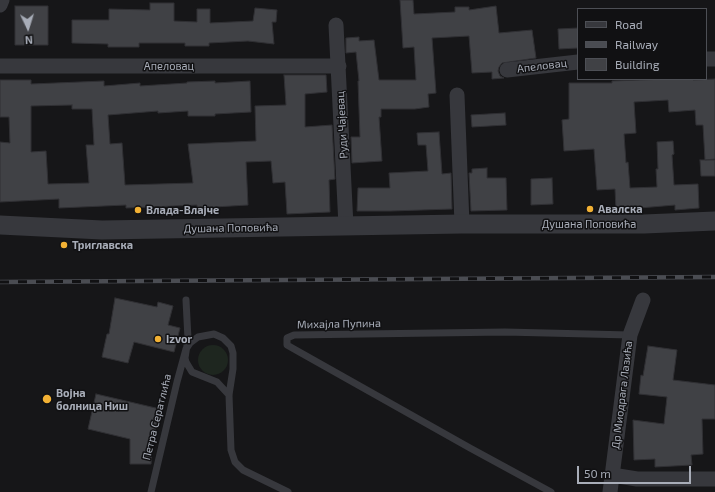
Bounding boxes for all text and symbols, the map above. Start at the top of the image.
north arrow [8,8,48,48]
legend [577,8,707,80]
text: Road [615,17,643,31]
text: N [24,34,33,47]
text: Railway [615,37,658,51]
street label: Апеловац [516,56,568,76]
text: Building [615,57,659,71]
street label: Апеловац [144,59,194,73]
street label: Руди Чајевац [334,91,350,159]
place label: Авалска [598,202,642,216]
place label: Влада-Влајче [146,203,219,217]
marker: Авалска [585,204,595,214]
marker: Влада-Влајче [133,205,143,215]
street label: Душана Поповића [542,217,636,231]
street label: Душана Поповића [184,221,278,235]
place label: Триглавска [72,238,133,252]
marker: Триглавска [59,240,69,250]
street label: Михајла Пупина [297,317,381,331]
place label: Izvor [166,332,192,346]
marker: Izvor [153,334,163,344]
street label: Др Миодрага Лазића [609,340,635,450]
street label: Петра Сератлића [140,372,174,462]
place label: Војна болница Ниш [56,386,128,412]
marker: Војна болница Ниш [41,393,53,405]
scale bar [579,458,693,484]
text: 50 m [584,466,611,480]

